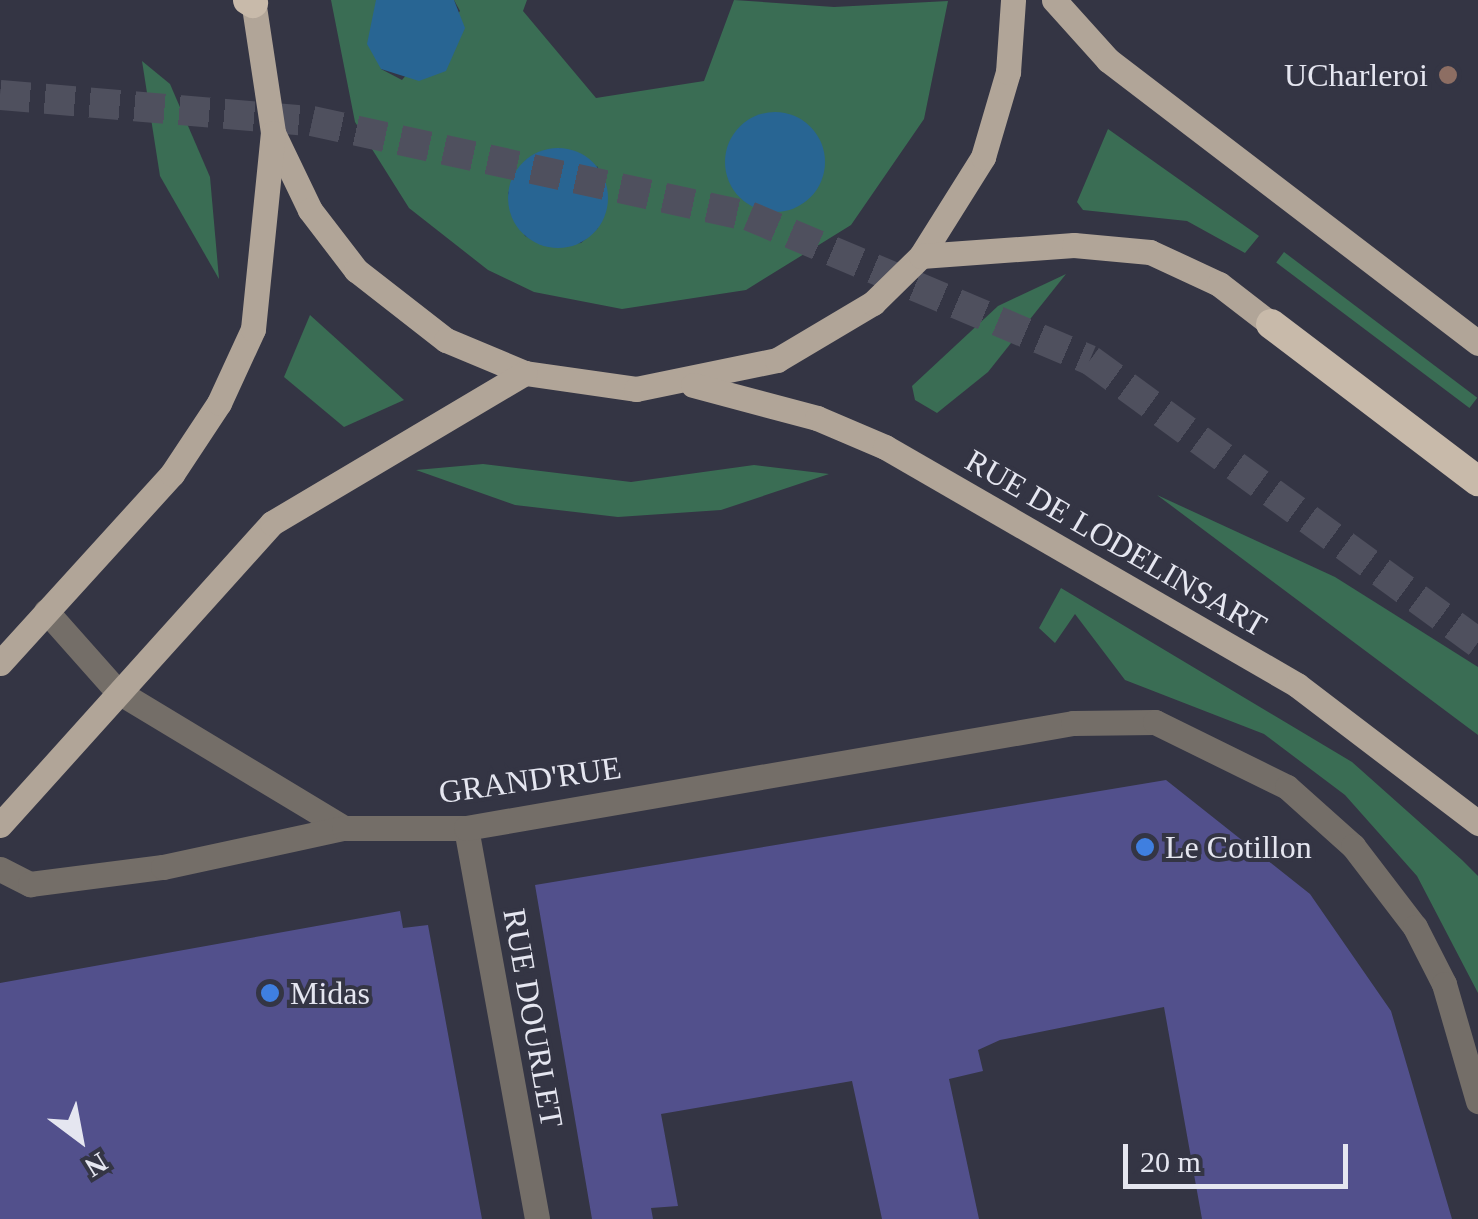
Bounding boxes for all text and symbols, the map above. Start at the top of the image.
place label: UCharleroi [1284,56,1428,94]
marker: UCharleroi [1437,64,1459,86]
street label: RUE DE LODELINSART [959,441,1273,645]
street label: GRAND'RUE [436,748,624,812]
place label: Le Cotillon [1165,828,1312,866]
marker: Le Cotillon [1134,836,1156,858]
street label: RUE DOURLET [495,906,571,1130]
place label: Midas [290,974,370,1012]
marker: Midas [259,982,281,1004]
north arrow [30,1089,130,1189]
scale bar [1128,1124,1353,1186]
text: 20 m [1140,1145,1201,1178]
text: N [79,1146,113,1183]

